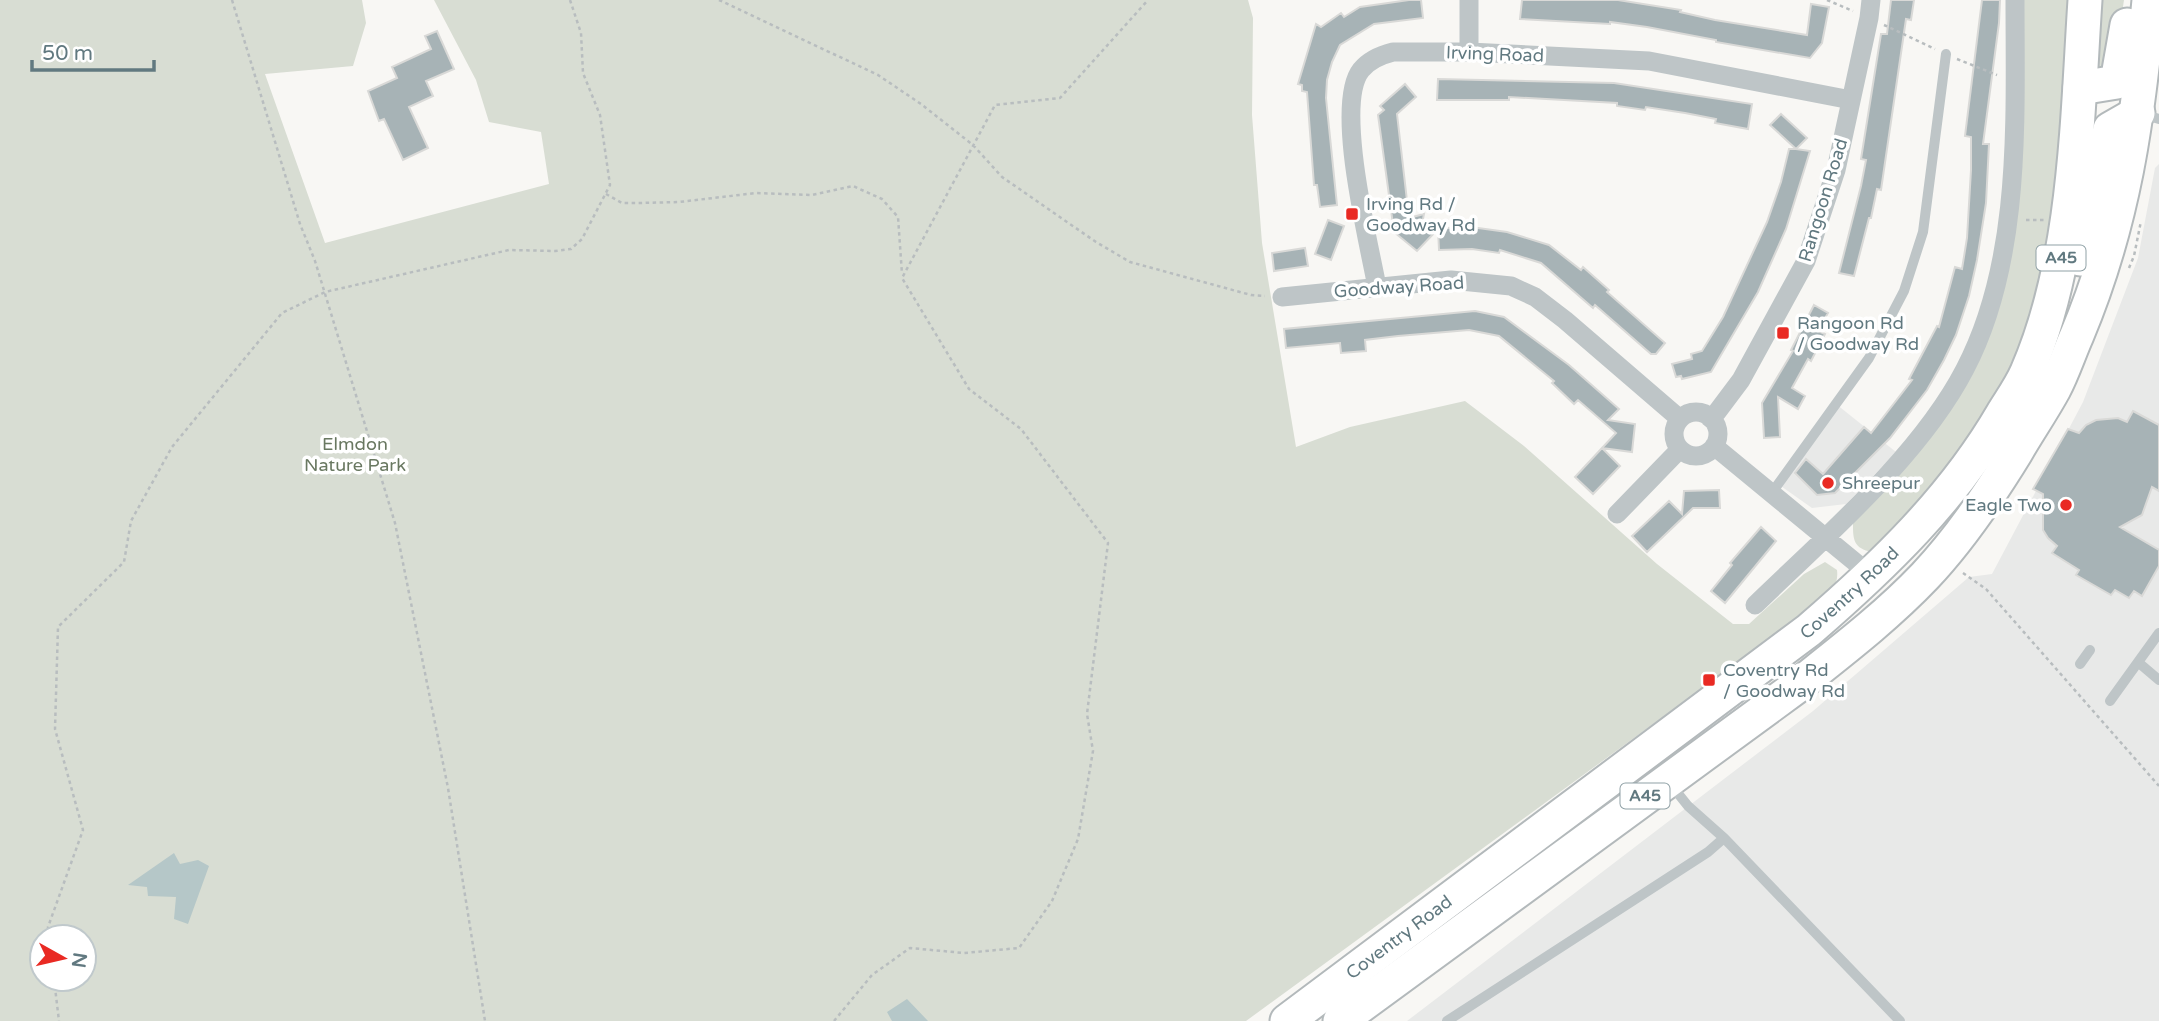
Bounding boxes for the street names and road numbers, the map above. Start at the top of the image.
street label: Irving Road [1446,41,1544,67]
street label: Rangoon Road [1794,136,1852,264]
road number: A45 [2036,246,2086,270]
street label: Goodway Road [1333,271,1465,303]
street label: Coventry Road [1795,542,1904,644]
road number: A45 [1620,783,1670,808]
street label: Coventry Road [1342,890,1456,984]

